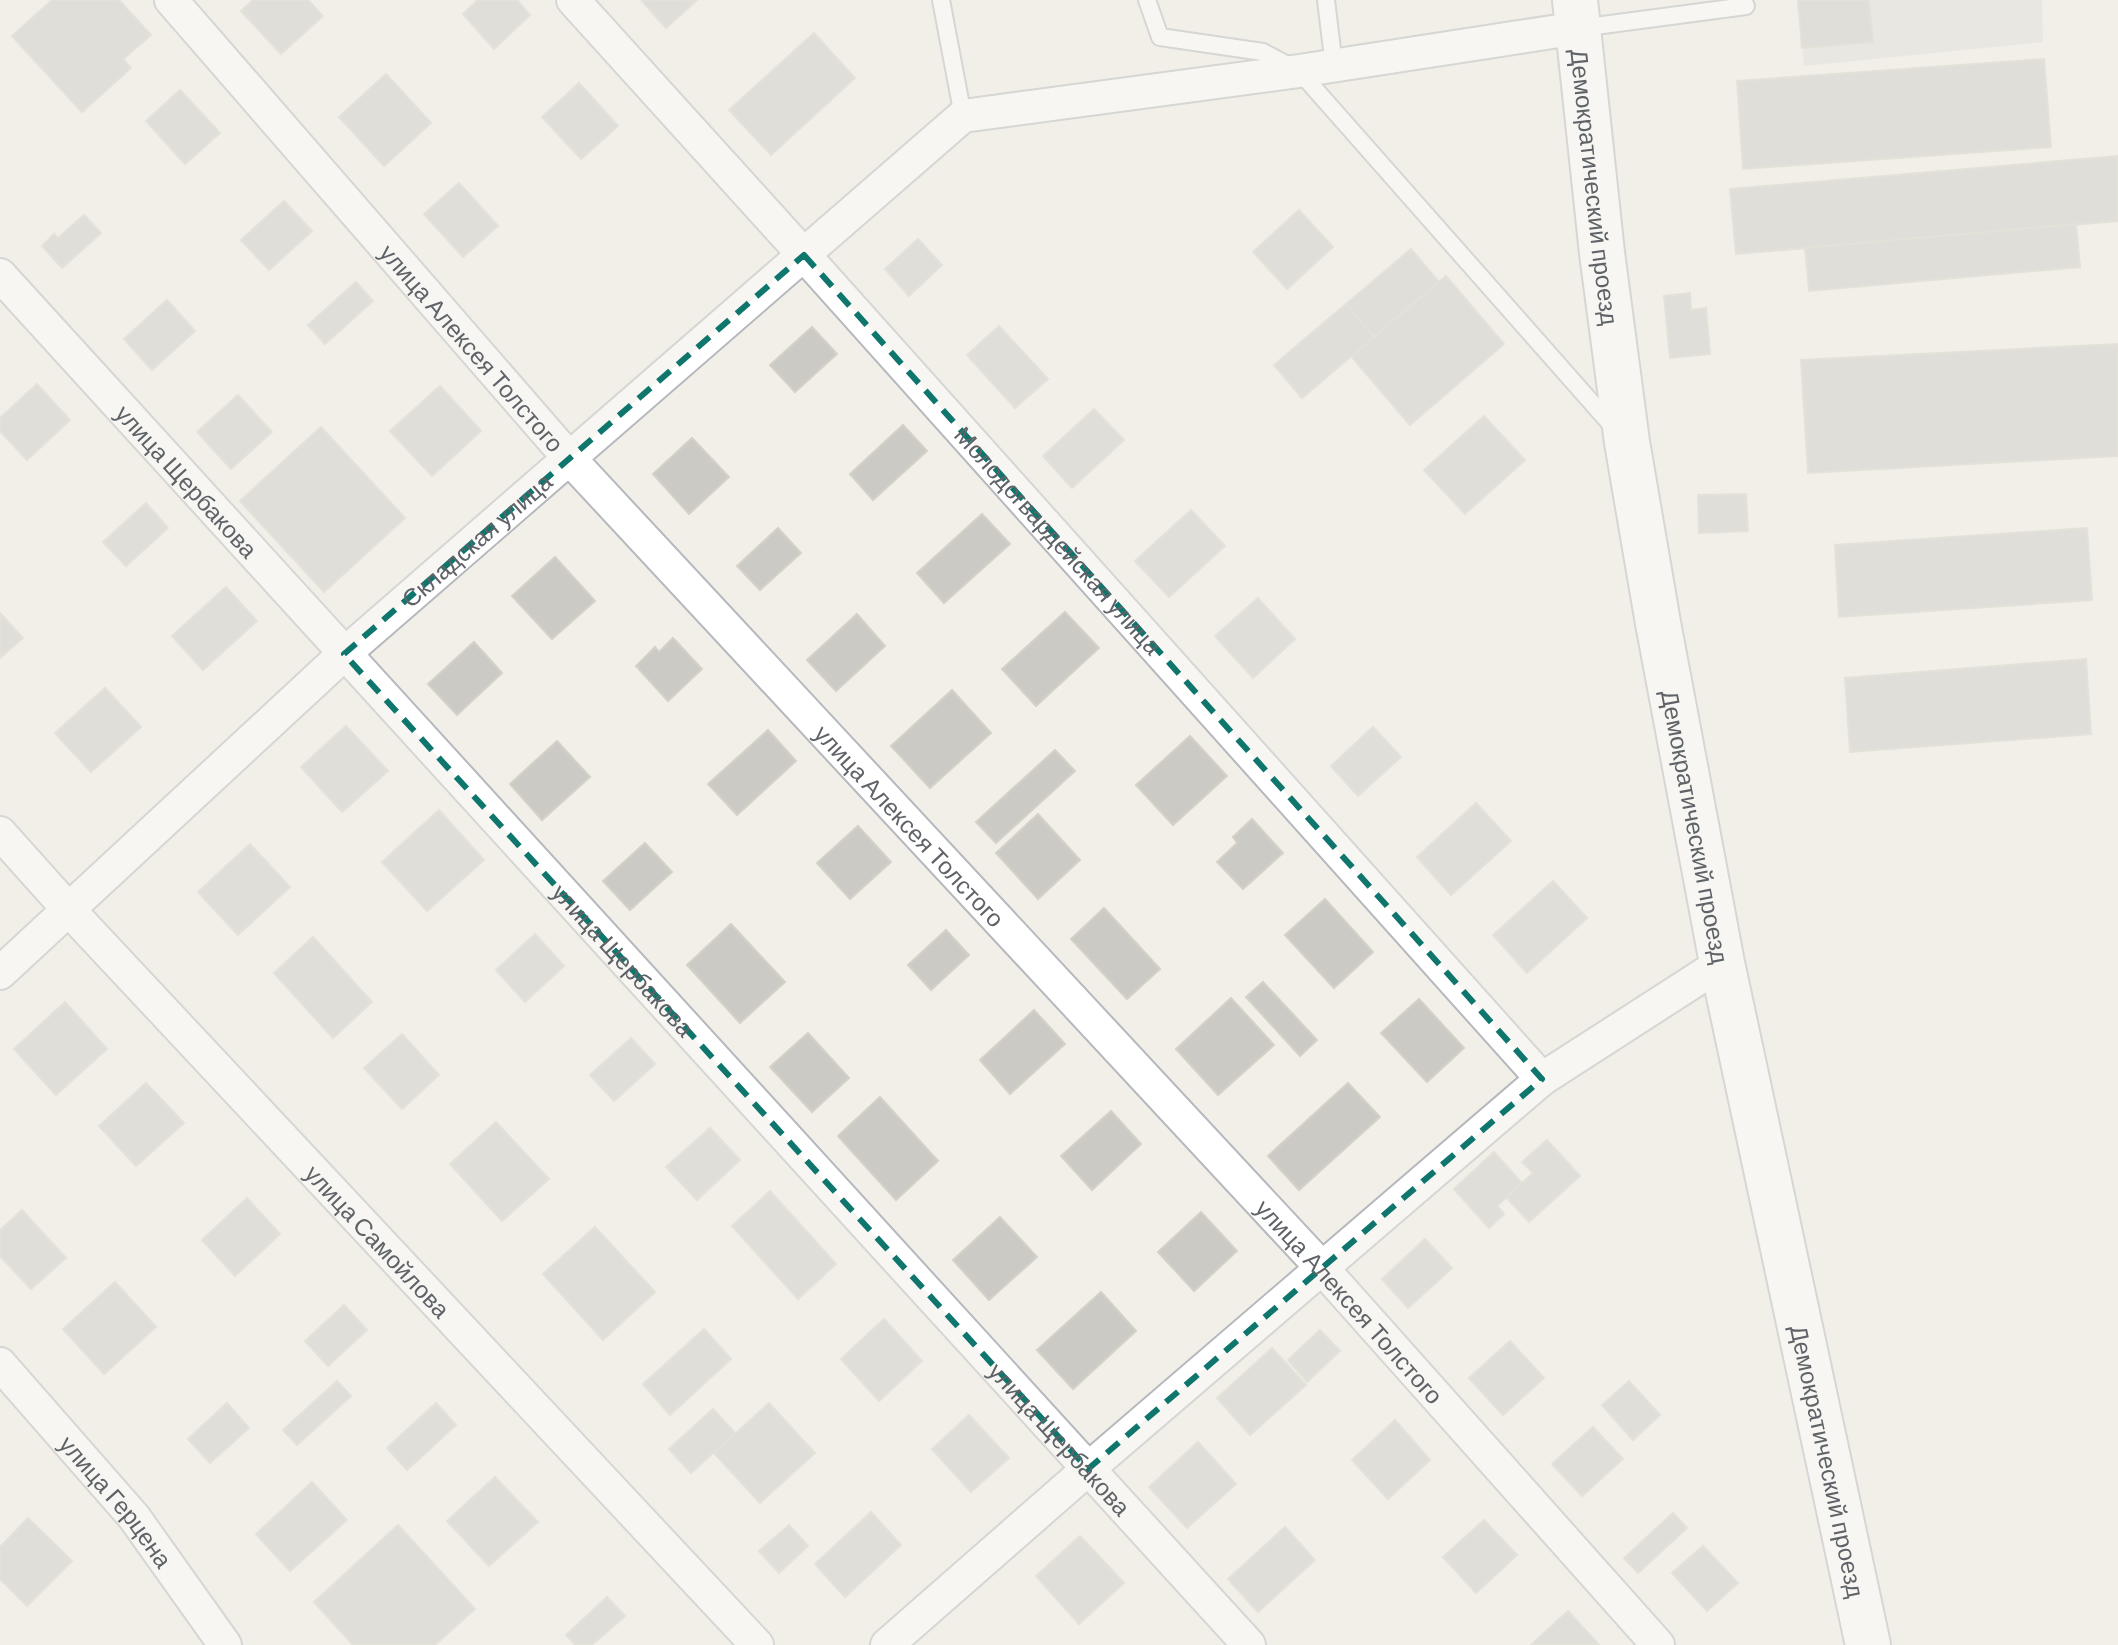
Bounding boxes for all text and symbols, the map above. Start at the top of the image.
street label: Демократический проезд [1566,47,1626,327]
street label: улица Алексея Толстого [375,238,571,457]
street label: улица Щербакова [110,398,265,563]
street label: Молодогвардейская улица [949,420,1169,660]
street label: Складская улица [395,466,558,612]
street label: Демократический проезд [1656,688,1736,966]
street label: улица Алексея Толстого [809,718,1011,932]
street label: улица Щербакова [547,877,701,1042]
street label: улица Самойлова [300,1158,457,1323]
street label: улица Алексея Толстого [1250,1193,1450,1409]
street label: Демократический проезд [1785,1322,1872,1600]
street label: улица Щербакова [983,1356,1138,1521]
street label: улица Герцена [54,1429,180,1573]

